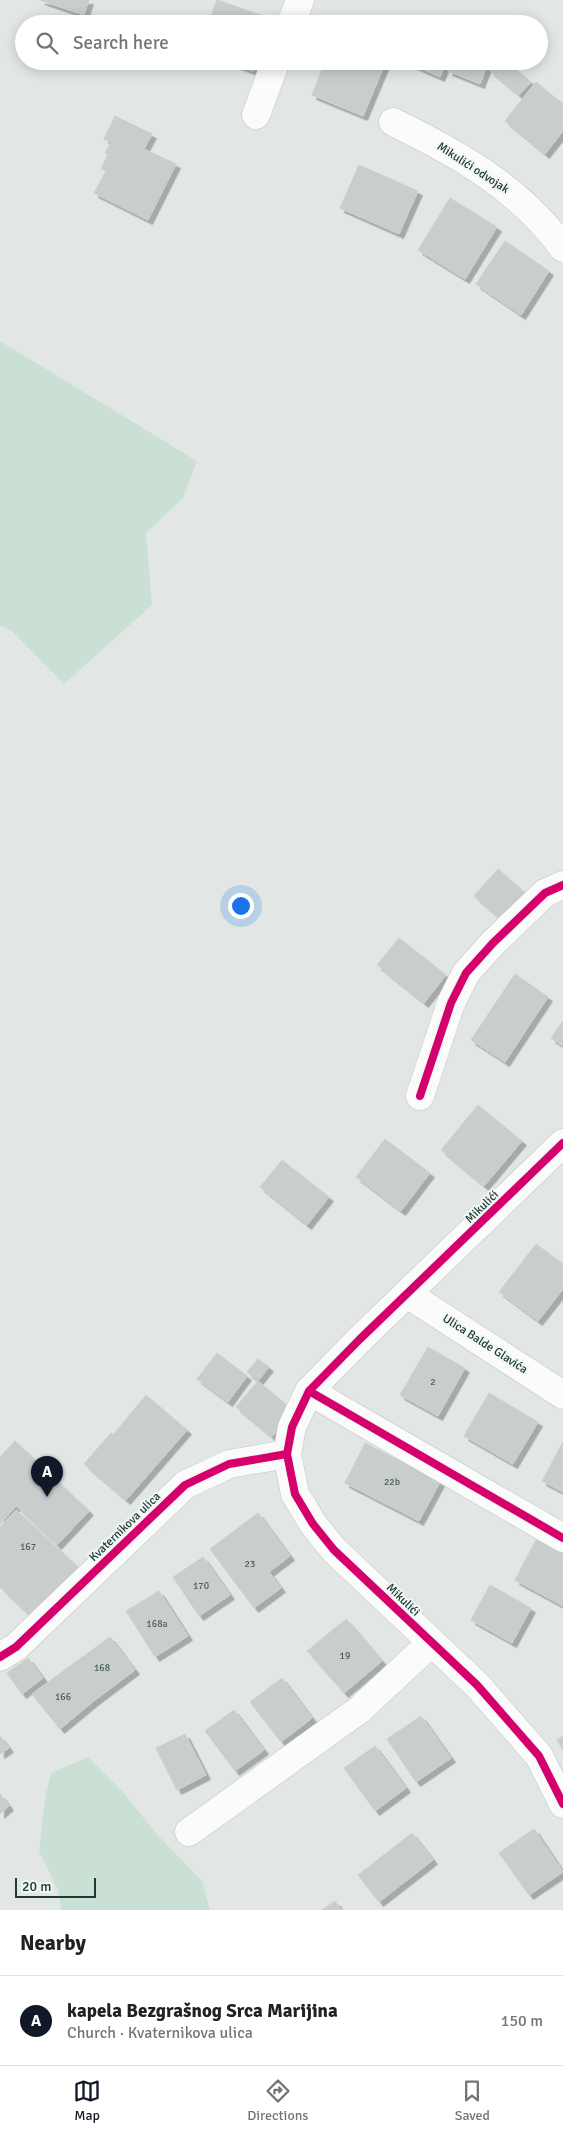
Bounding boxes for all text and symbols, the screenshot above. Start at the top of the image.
search box [15,15,548,70]
icon: search [33,29,61,57]
text: Search here [73,31,169,55]
street label: Mikulići odvojak [434,139,512,197]
your location [228,893,254,919]
street label: Mikulići [462,1187,502,1227]
street label: Ulica Balde Glavića [440,1311,530,1377]
house number: 2 [430,1376,436,1388]
pin: A [31,1456,63,1497]
house number: 22b [384,1476,400,1488]
street label: Kvaternikova ulica [86,1489,164,1565]
house number: 167 [20,1541,36,1553]
house number: 23 [245,1558,255,1570]
house number: 170 [193,1580,209,1592]
street label: Mikulići [383,1580,423,1620]
house number: 168a [146,1618,168,1630]
house number: 19 [340,1650,350,1662]
house number: 168 [94,1662,110,1674]
house number: 166 [55,1691,71,1703]
scale bar [15,1875,96,1898]
text: 20 m [22,1878,51,1895]
text: Nearby [20,1930,86,1956]
text: kapela Bezgrašnog Srca Marijina [67,1999,338,2023]
text: A [31,2011,41,2031]
text: 150 m [501,2011,543,2031]
text: Church · Kvaternikova ulica [67,2023,253,2043]
tab: Map [73,2077,101,2124]
tab: Directions [247,2077,308,2124]
tab: Saved [455,2077,490,2124]

